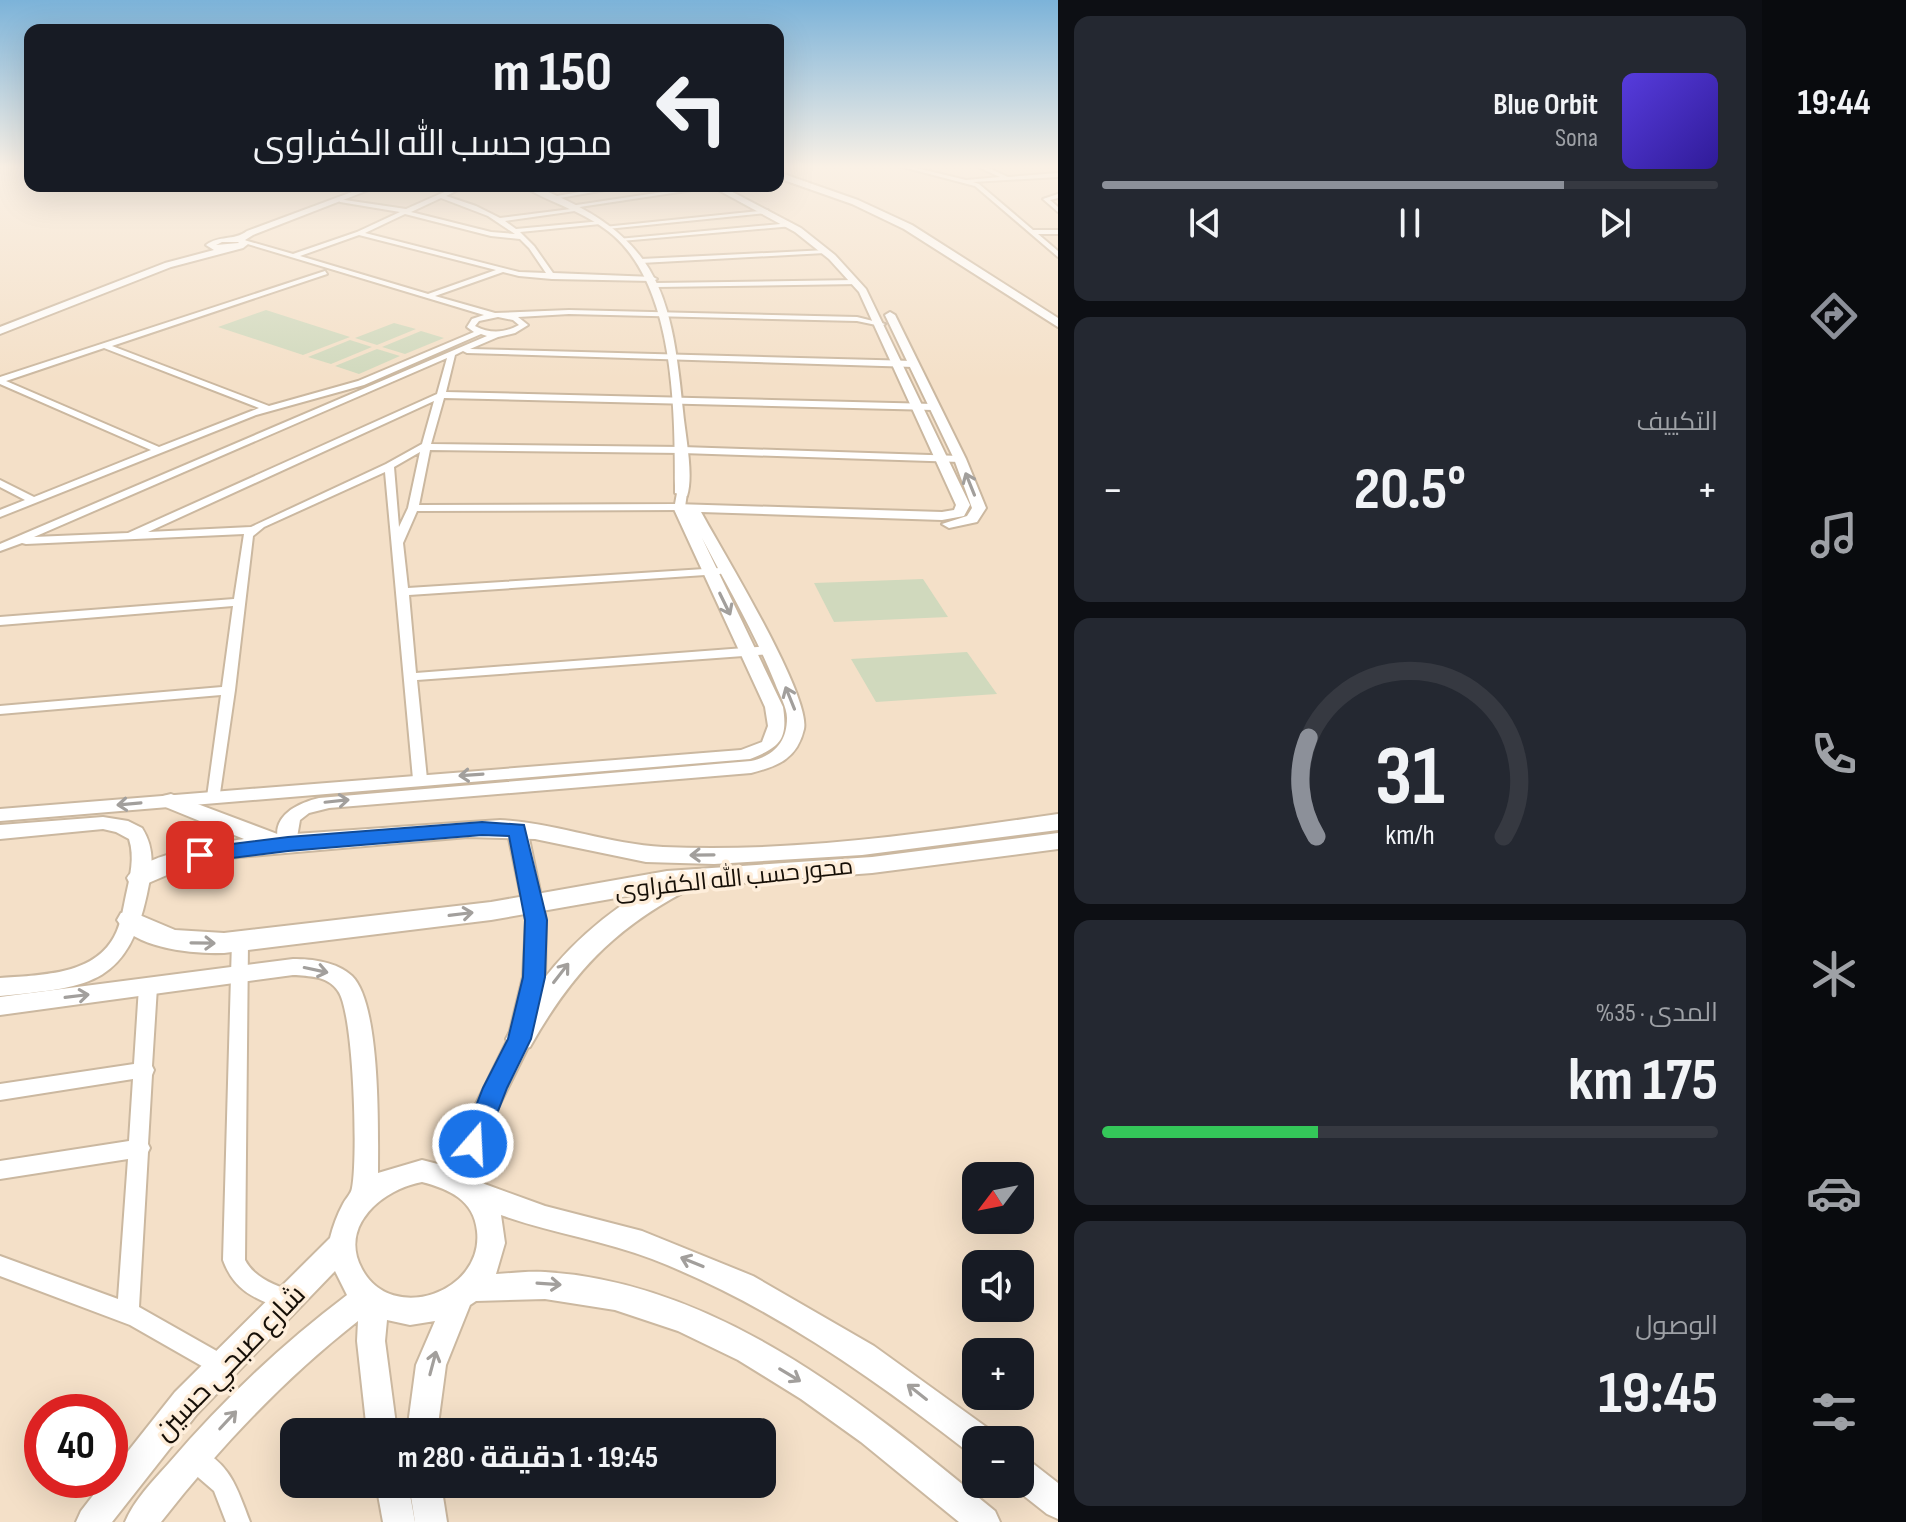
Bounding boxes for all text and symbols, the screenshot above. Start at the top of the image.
text: 150 m [493,40,612,107]
icon: left [640,56,744,160]
text: 19:44 [1798,82,1870,125]
text: Blue Orbit [1493,87,1598,123]
text: محور حسب الله الكفراوى [253,123,612,166]
text: Sona [1555,123,1598,154]
icon: previous [1183,201,1227,245]
icon: pause [1388,201,1432,245]
icon: next [1593,201,1637,245]
icon: directions [1806,288,1862,344]
text: التكييف [1636,407,1718,438]
text: 20.5° [1354,454,1466,526]
text: − [1102,464,1124,517]
text: + [1696,464,1718,517]
one-way arrow [962,472,976,497]
icon: music [1806,507,1862,563]
one-way arrow [717,591,733,615]
one-way arrow [782,686,796,711]
icon: phone [1806,726,1862,782]
text: 31 [1375,728,1445,828]
one-way arrow [458,768,485,783]
one-way arrow [323,794,350,809]
one-way arrow [116,797,143,812]
text: km/h [1385,818,1435,853]
pin [166,821,234,889]
icon: arrive [178,833,222,877]
one-way arrow [689,847,716,863]
street label: محور حسب الله الكفراوى [613,850,855,905]
one-way arrow [448,906,474,921]
one-way arrow [189,935,216,951]
icon: climate [1806,946,1862,1002]
one-way arrow [303,963,328,978]
one-way arrow [552,963,570,984]
one-way arrow [64,988,89,1003]
text: المدى · 35% [1596,998,1718,1029]
text: 175 km [1568,1045,1718,1117]
position arrow [431,1102,515,1186]
north arrow [962,1162,1034,1234]
map controls [962,1162,1034,1498]
icon: car [1806,1165,1862,1221]
button: sound [962,1250,1034,1322]
one-way arrow [680,1254,705,1268]
one-way arrow [535,1277,562,1292]
street label: شارع صبحي حسين [148,1278,315,1450]
text: الوصول [1635,1311,1718,1342]
button: + [962,1338,1034,1410]
one-way arrow [426,1350,441,1376]
text: 19:45 [1598,1358,1718,1430]
one-way arrow [778,1367,801,1383]
one-way arrow [906,1384,928,1401]
icon: filters [1806,1384,1862,1440]
speed limit sign: 40 [24,1394,128,1498]
one-way arrow [218,1410,237,1430]
button: − [962,1426,1034,1498]
text: 19:45 · 1 دقيقة · 280 m [398,1440,658,1476]

